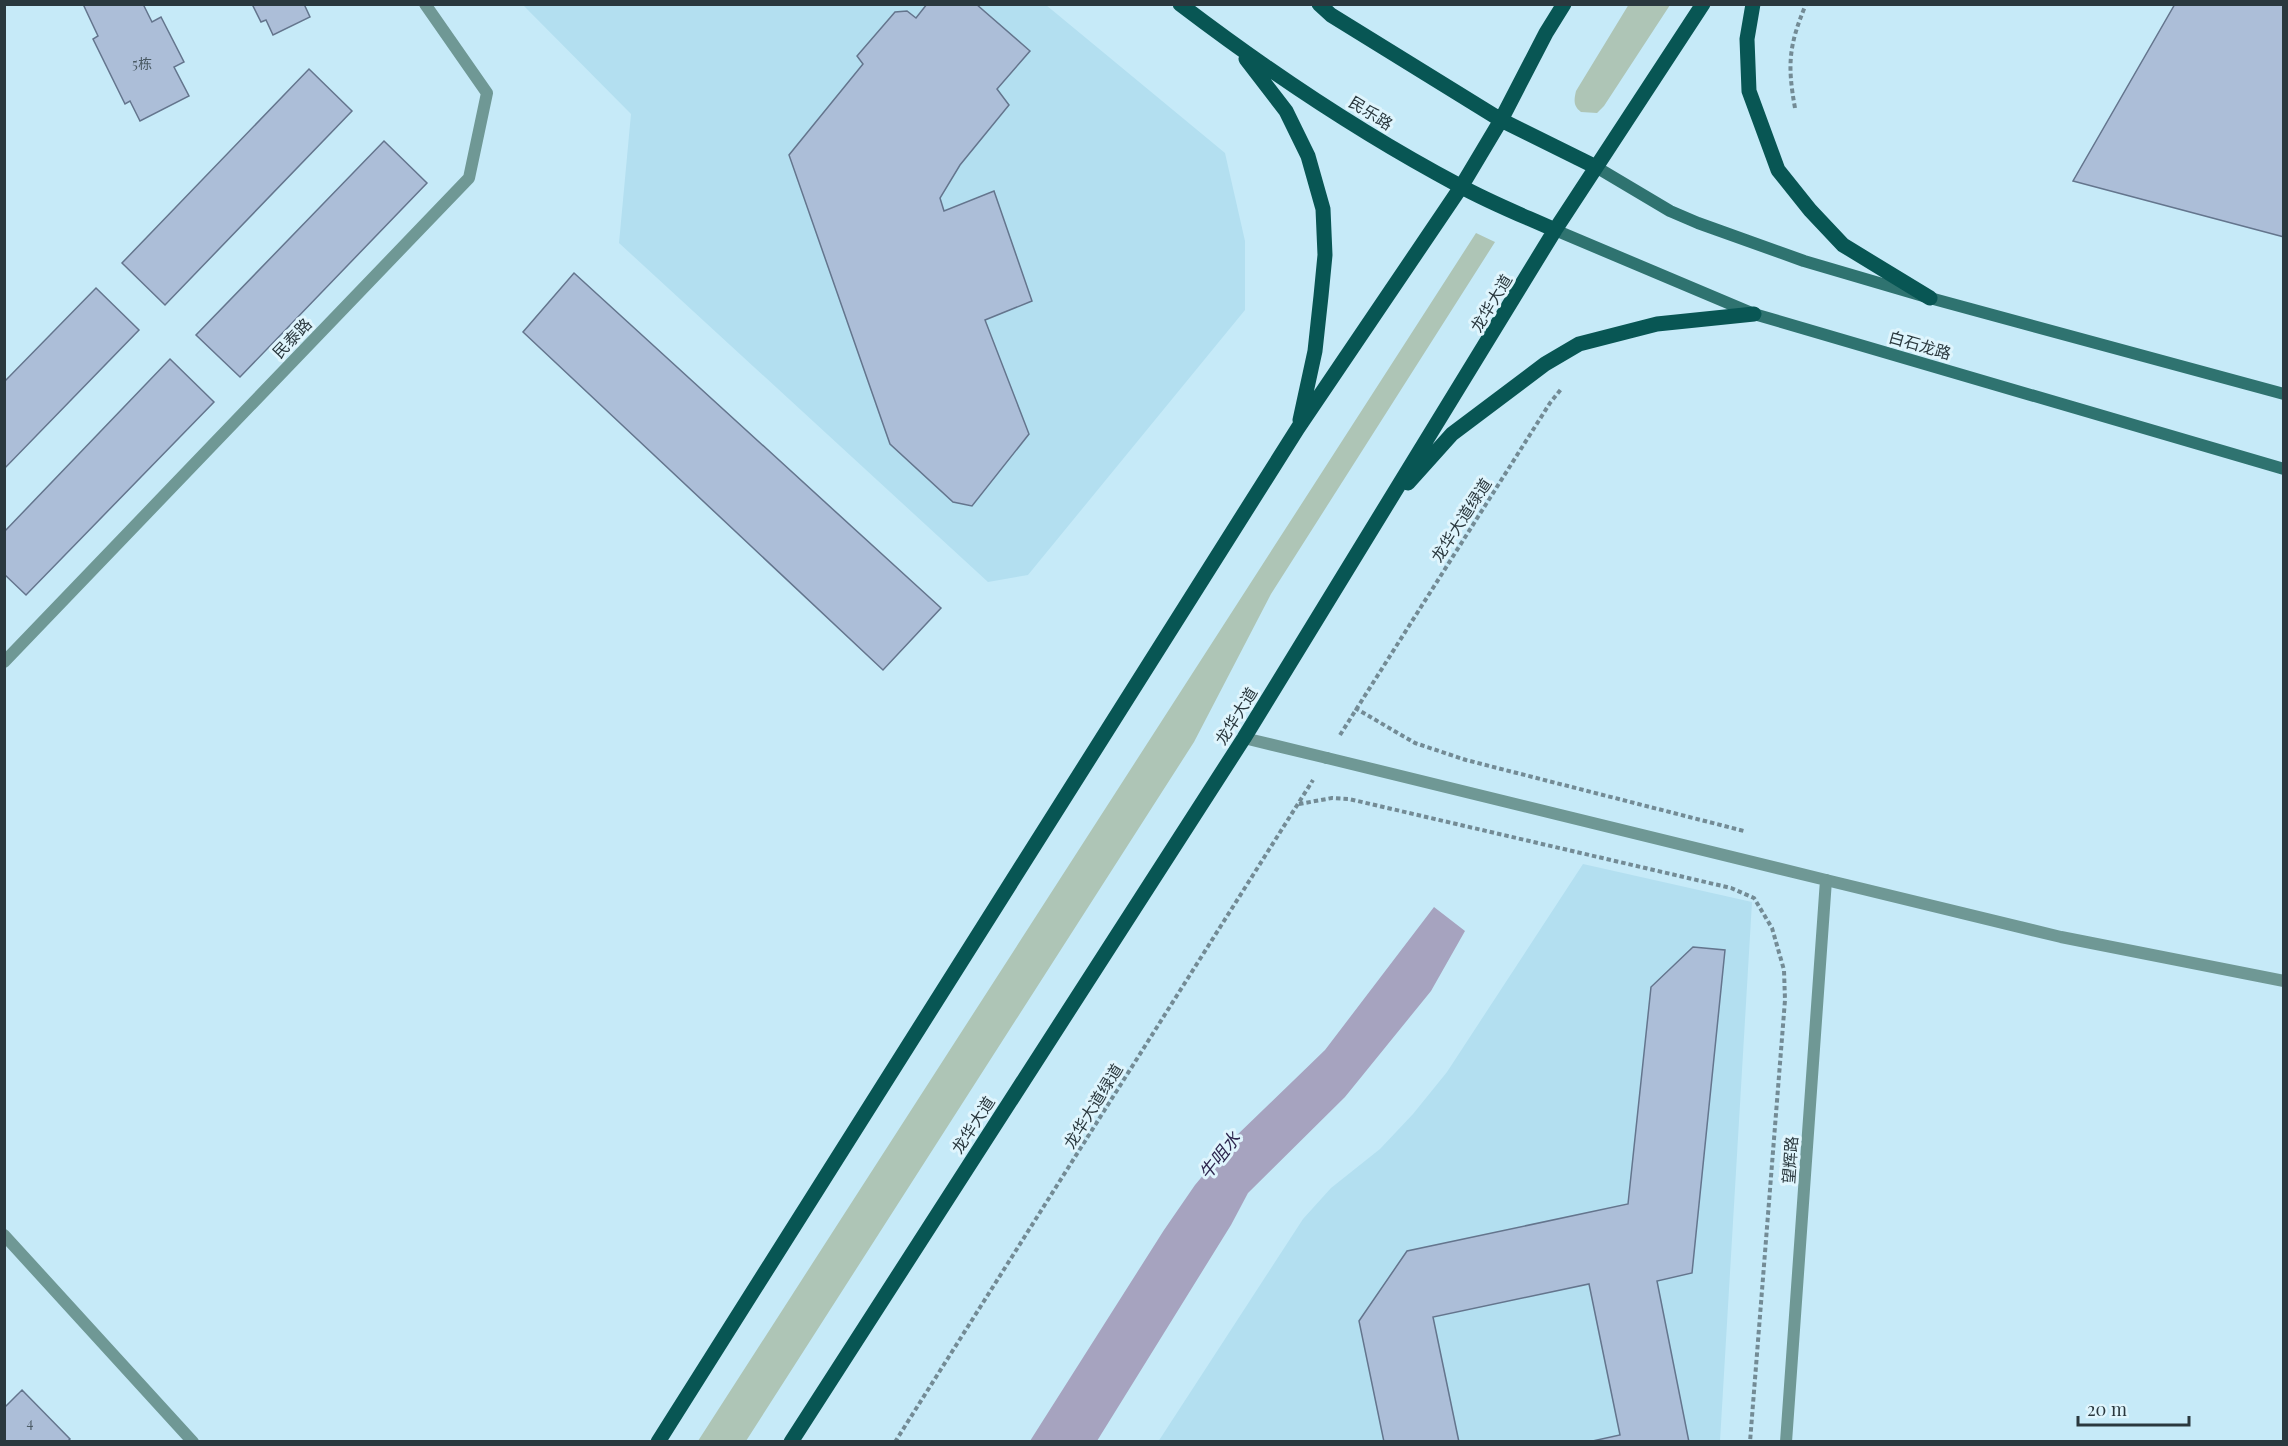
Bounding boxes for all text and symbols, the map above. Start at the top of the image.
house number: 5栋 [132,54,152,73]
street label: 民乐路 [1345,91,1397,134]
street label: 龙华大道 [1465,270,1516,336]
street label: 民泰路 [267,313,316,362]
street label: 白石龙路 [1886,326,1954,363]
street label: 龙华大道绿道 [1426,474,1496,566]
street label: 龙华大道 [1210,683,1261,748]
street label: 龙华大道绿道 [1058,1059,1127,1152]
street label: 龙华大道 [946,1092,999,1157]
water label: 牛咀水 [1193,1126,1246,1184]
street label: 望辉路 [1777,1135,1802,1185]
scale bar [2078,1389,2189,1427]
text: 20 m [2087,1397,2127,1421]
house number: 4 [27,1413,34,1432]

